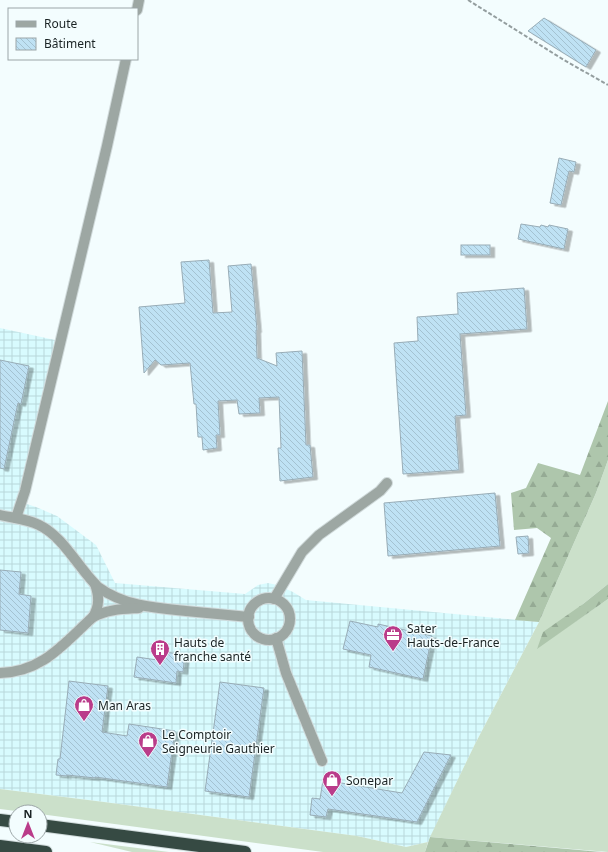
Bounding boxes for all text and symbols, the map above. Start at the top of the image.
legend [8,8,138,60]
text: Route [44,15,77,32]
text: Bâtiment [44,35,96,52]
place label: Sater Hauts-de-France [407,620,500,651]
office icon: Sater Hauts-de-France [382,624,404,652]
place label: Hauts de franche santé [174,634,251,665]
building icon: Hauts de franche santé [149,638,171,666]
shop icon: Man Aras [73,694,95,722]
place label: Man Aras [98,697,151,714]
place label: Le Comptoir Seigneurie Gauthier [162,726,275,757]
shop icon: Le Comptoir Seigneurie Gauthier [137,730,159,758]
shop icon: Sonepar [321,769,343,797]
place label: Sonepar [346,772,393,789]
north arrow [8,804,48,844]
text: N [24,806,32,821]

